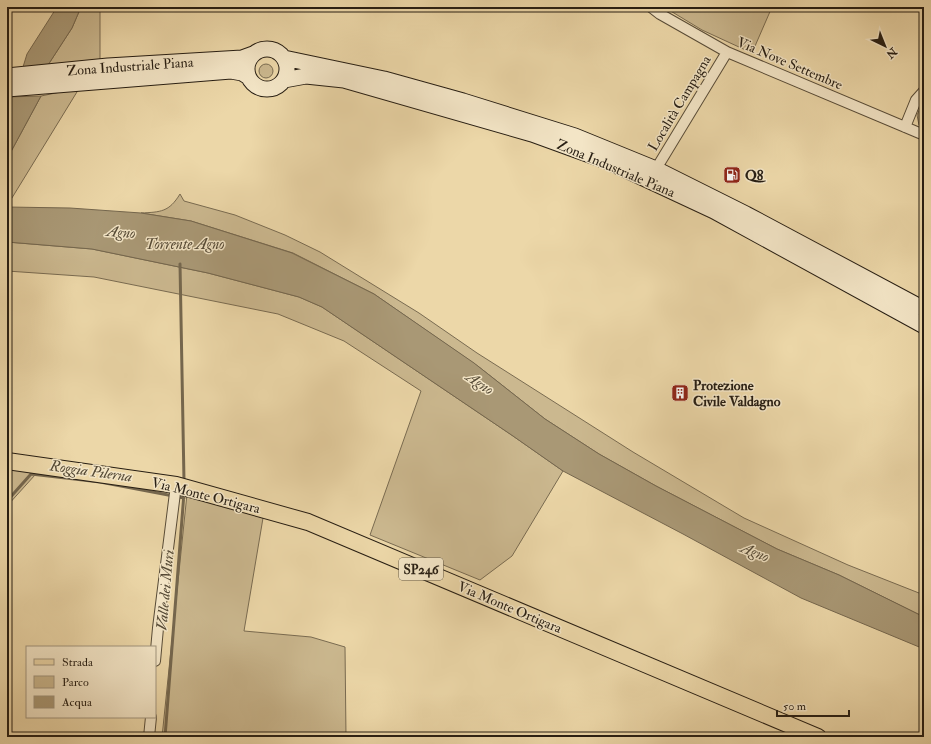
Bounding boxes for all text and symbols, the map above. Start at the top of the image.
north arrow [865,26,905,66]
street label: Via Nove Settembre [734,34,845,93]
text: N [883,44,900,62]
street label: Località Campagna [644,52,716,155]
street label: Zona Industriale Piana [66,54,194,79]
street label: Zona Industriale Piana [554,136,678,201]
fuel station icon: Q8 [722,165,742,185]
place label: Q8 [745,167,766,184]
water label: Agno [104,222,136,243]
water label: Torrente Agno [145,235,225,254]
water label: Agno [461,366,497,399]
place label: Protezione Civile Valdagno [693,377,781,411]
building icon: Protezione Civile Valdagno [670,383,690,403]
water label: Roggia Pilerna [48,456,133,487]
street label: Via Monte Ortigara [150,474,262,517]
water label: Agno [736,537,772,567]
water label: Valle dei Muri [153,549,178,631]
road number: SP246 [399,558,443,580]
street label: Via Monte Ortigara [455,578,565,637]
legend [26,646,156,718]
text: Strada [62,655,94,670]
text: Parco [62,675,89,690]
scale bar [777,692,849,718]
text: Acqua [61,695,93,710]
text: 50 m [783,699,807,714]

